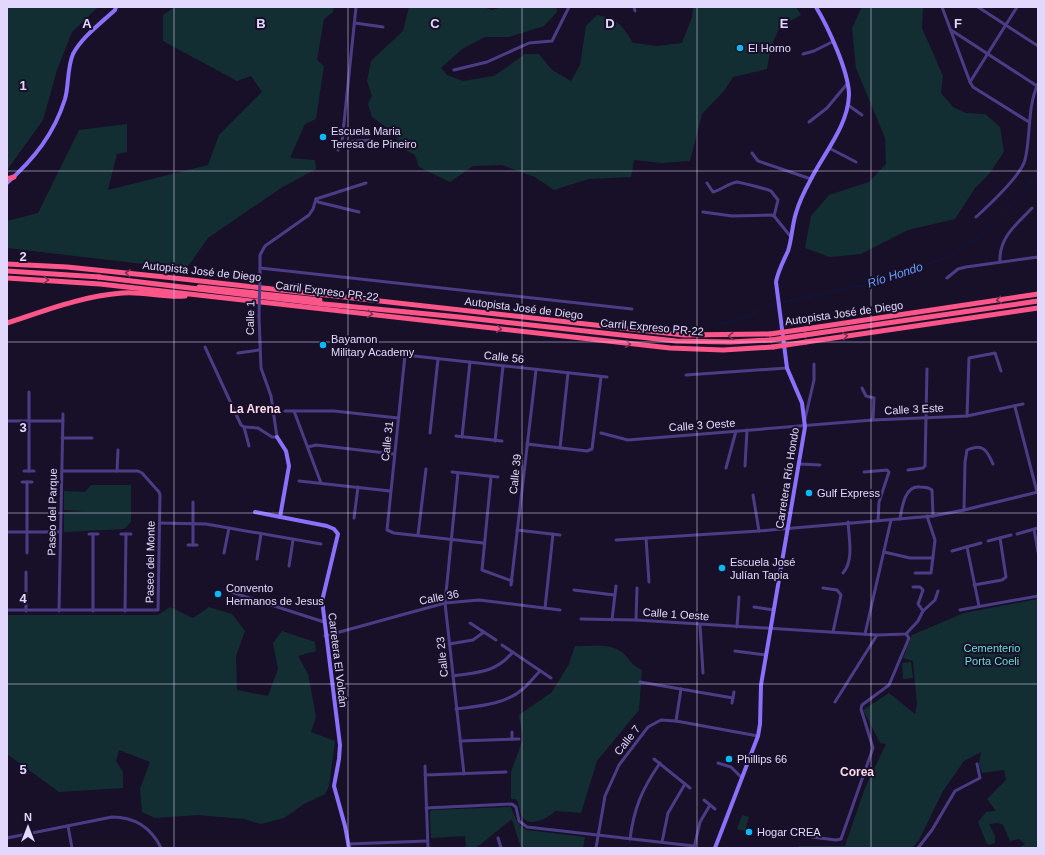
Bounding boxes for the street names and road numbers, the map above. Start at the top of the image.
street label: Autopista José de Diego [142,259,262,283]
street label: Carril Expreso PR-22 [275,279,379,303]
street label: Autopista José de Diego [464,295,584,321]
street label: Autopista José de Diego [784,299,904,327]
street label: Calle 1 [244,301,256,335]
street label: Carril Expreso PR-22 [600,316,704,338]
street label: Calle 56 [483,349,525,365]
street label: Calle 3 Este [884,401,944,417]
street label: Calle 3 Oeste [668,417,736,433]
street label: Calle 31 [379,420,395,462]
street label: Carretera Río Hondo [773,427,801,529]
street label: Calle 39 [507,453,523,495]
street label: Paseo del Parque [45,468,59,556]
street label: Paseo del Monte [143,521,157,603]
street label: Calle 36 [418,587,460,607]
street label: Calle 1 Oeste [642,606,710,622]
street label: Carretera El Volcán [326,612,350,708]
street label: Calle 23 [434,636,450,678]
street label: Calle 7 [612,723,642,757]

